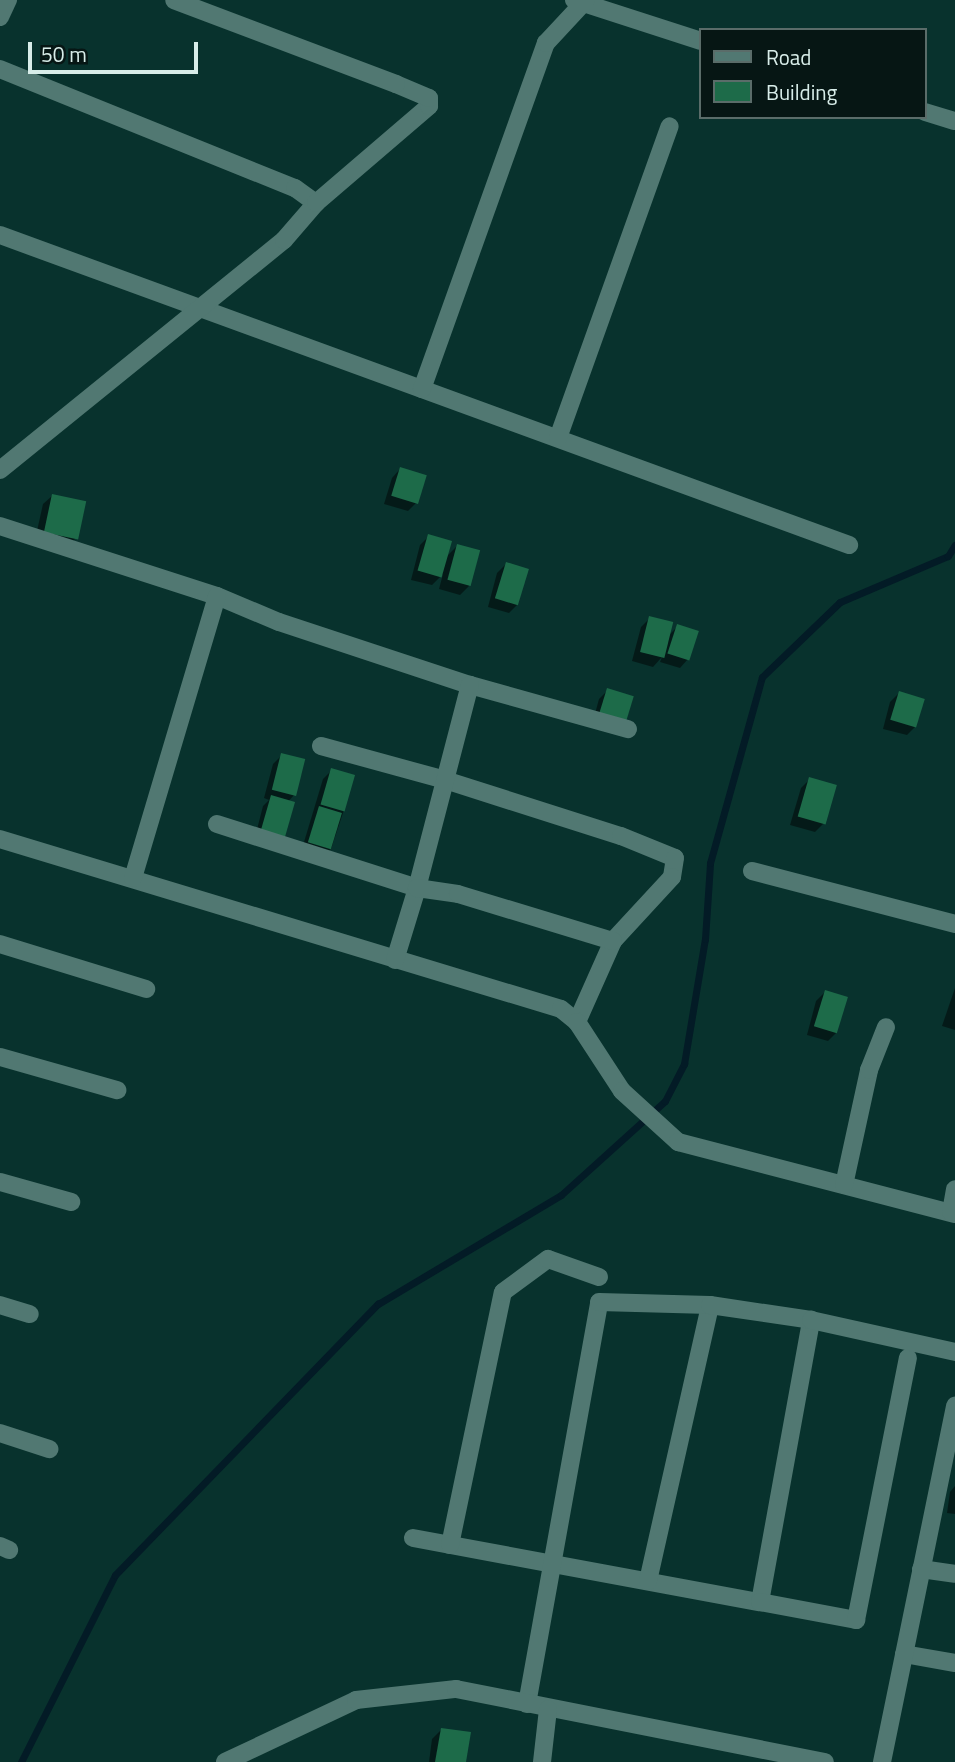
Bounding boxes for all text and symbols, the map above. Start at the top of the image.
scale bar [32,28,201,72]
legend [699,28,927,119]
text: 50 m [41,38,87,70]
text: Road [766,41,811,73]
text: Building [766,76,837,108]

